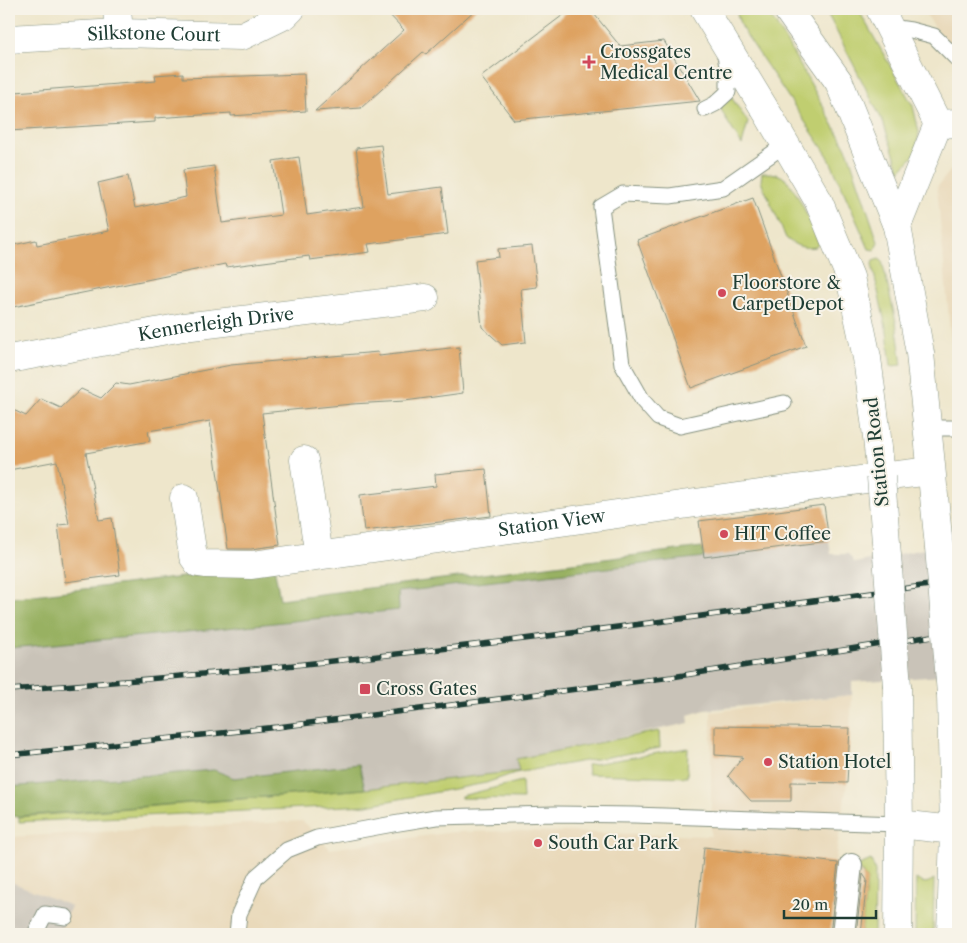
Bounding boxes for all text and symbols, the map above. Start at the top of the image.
street label: Silkstone Court [87,22,221,46]
place label: Crossgates Medical Centre [600,41,732,84]
marker: Crossgates Medical Centre [582,55,596,69]
place label: Floorstore & CarpetDepot [732,272,844,315]
marker: Floorstore & CarpetDepot [716,287,728,299]
street label: Kennerleigh Drive [136,303,295,346]
street label: Station Road [860,396,894,508]
street label: Station View [497,505,608,541]
place label: HIT Coffee [734,523,831,545]
marker: HIT Coffee [718,528,730,540]
place label: Cross Gates [376,678,477,700]
marker: Cross Gates [358,682,372,696]
place label: Station Hotel [778,751,891,773]
marker: Station Hotel [762,756,774,768]
place label: South Car Park [548,832,679,854]
marker: South Car Park [532,837,544,849]
scale bar [784,888,877,920]
text: 20 m [792,895,828,914]

